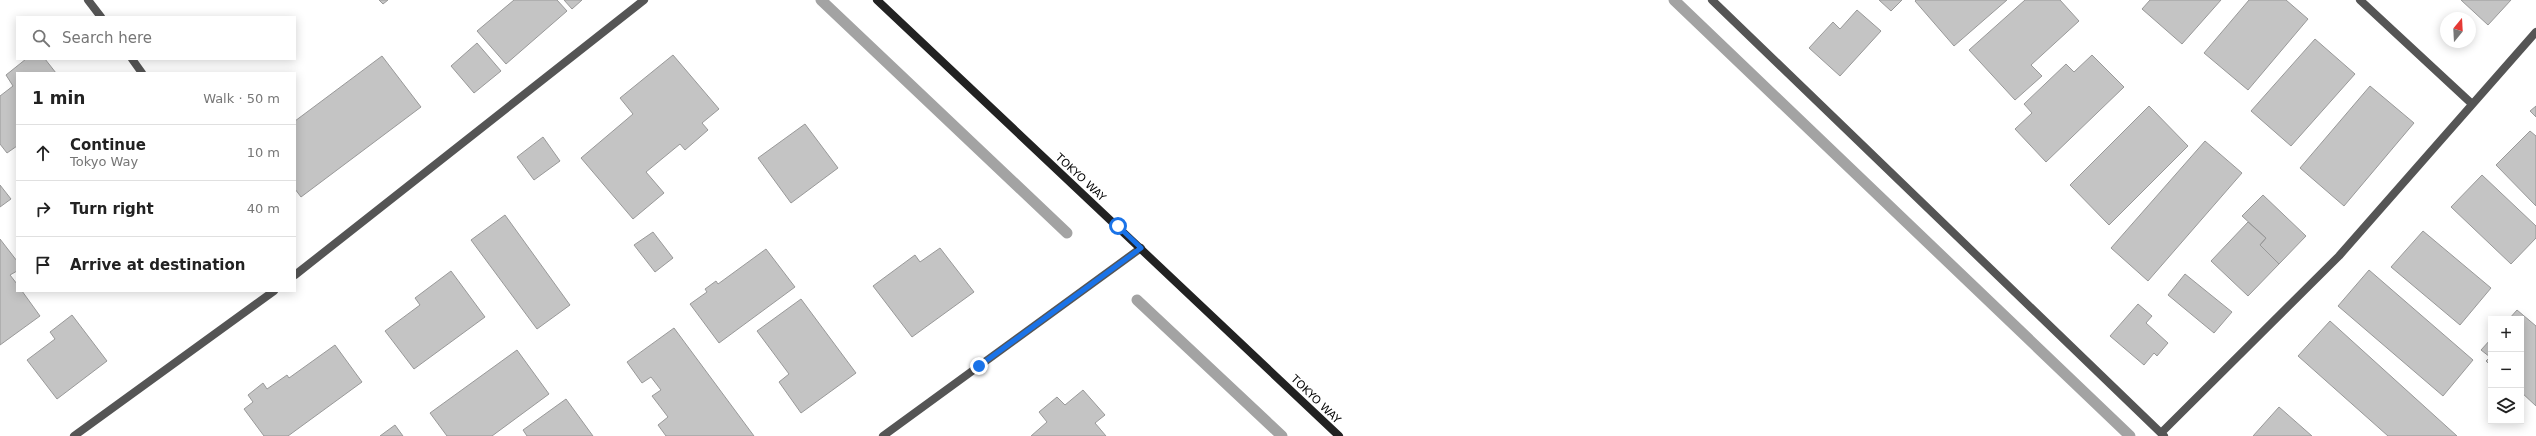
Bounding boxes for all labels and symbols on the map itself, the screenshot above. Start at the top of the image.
north arrow [2440,12,2476,48]
street label: TOKYO WAY [1052,150,1109,204]
route start [1109,217,1127,235]
route end [970,357,988,375]
street label: TOKYO WAY [1287,372,1343,427]

